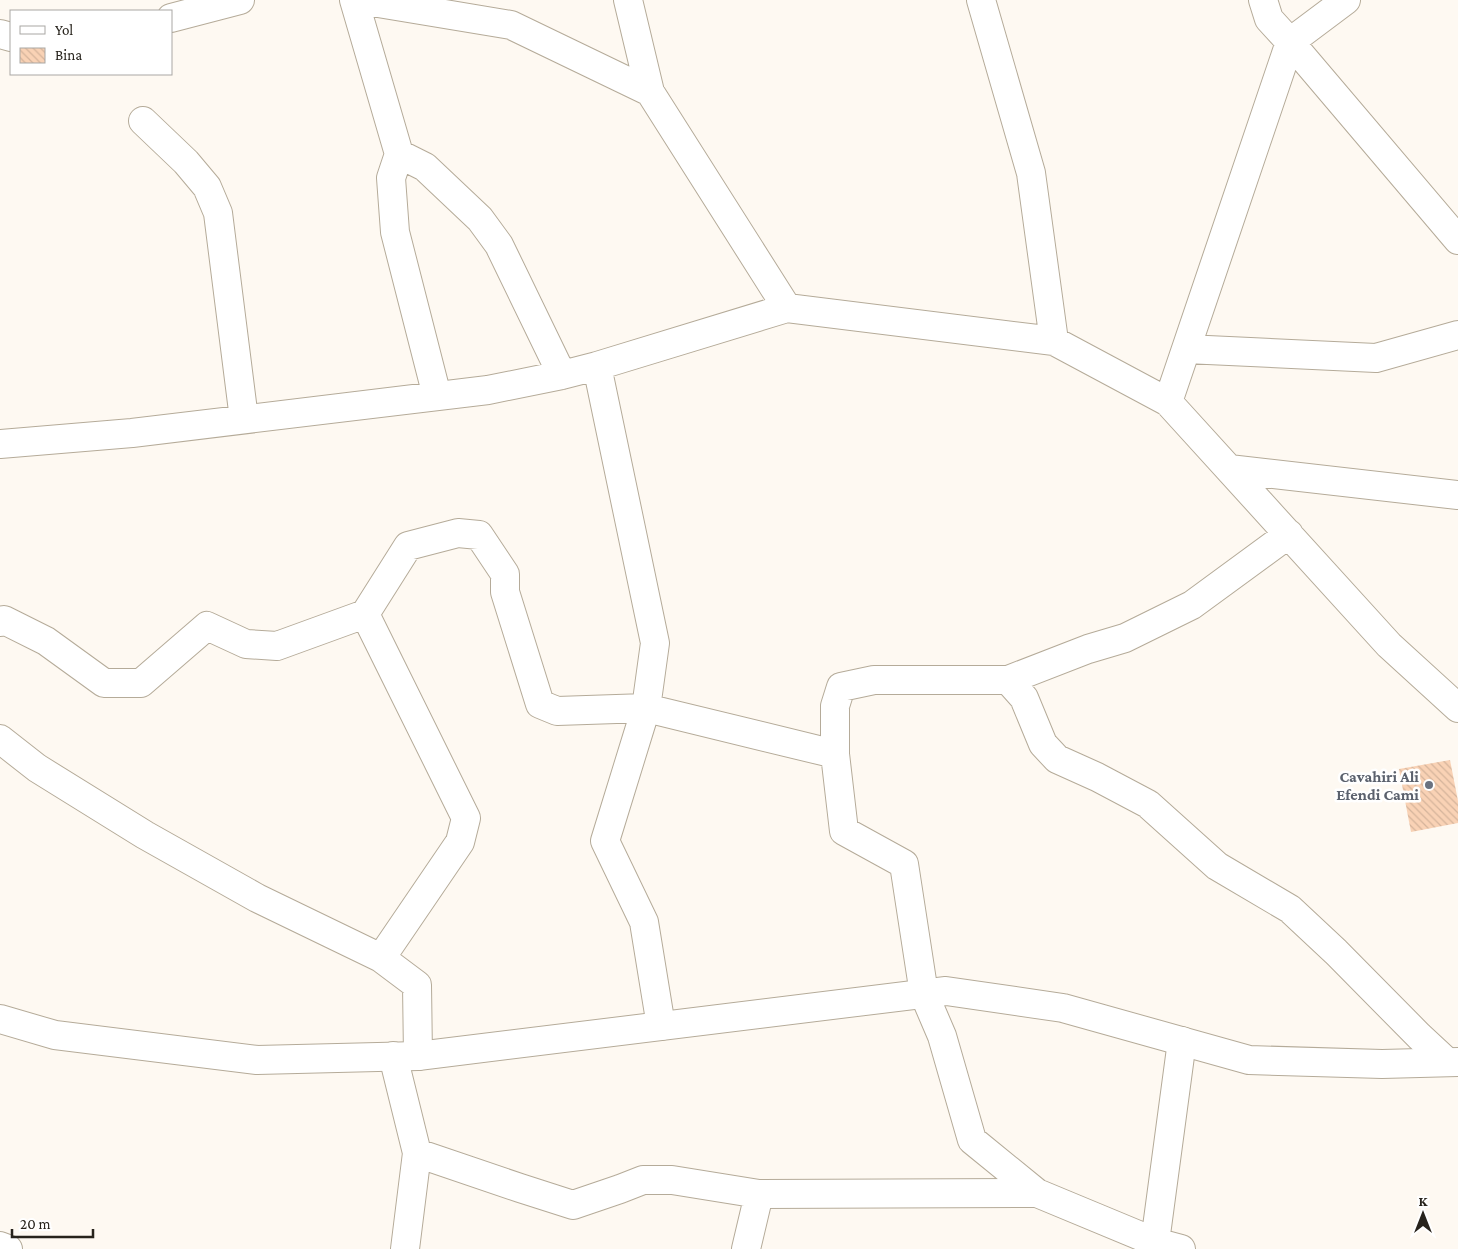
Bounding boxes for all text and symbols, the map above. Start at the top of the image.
legend [10,10,172,75]
text: Yol [55,22,73,38]
text: Bina [55,47,82,63]
place label: Cavahiri Ali Efendi Cami [1336,768,1419,803]
marker: Cavahiri Ali Efendi Cami [1423,779,1435,791]
north arrow [1398,1189,1448,1239]
text: K [1419,1193,1429,1209]
scale bar [12,1206,94,1238]
text: 20 m [20,1216,51,1232]

